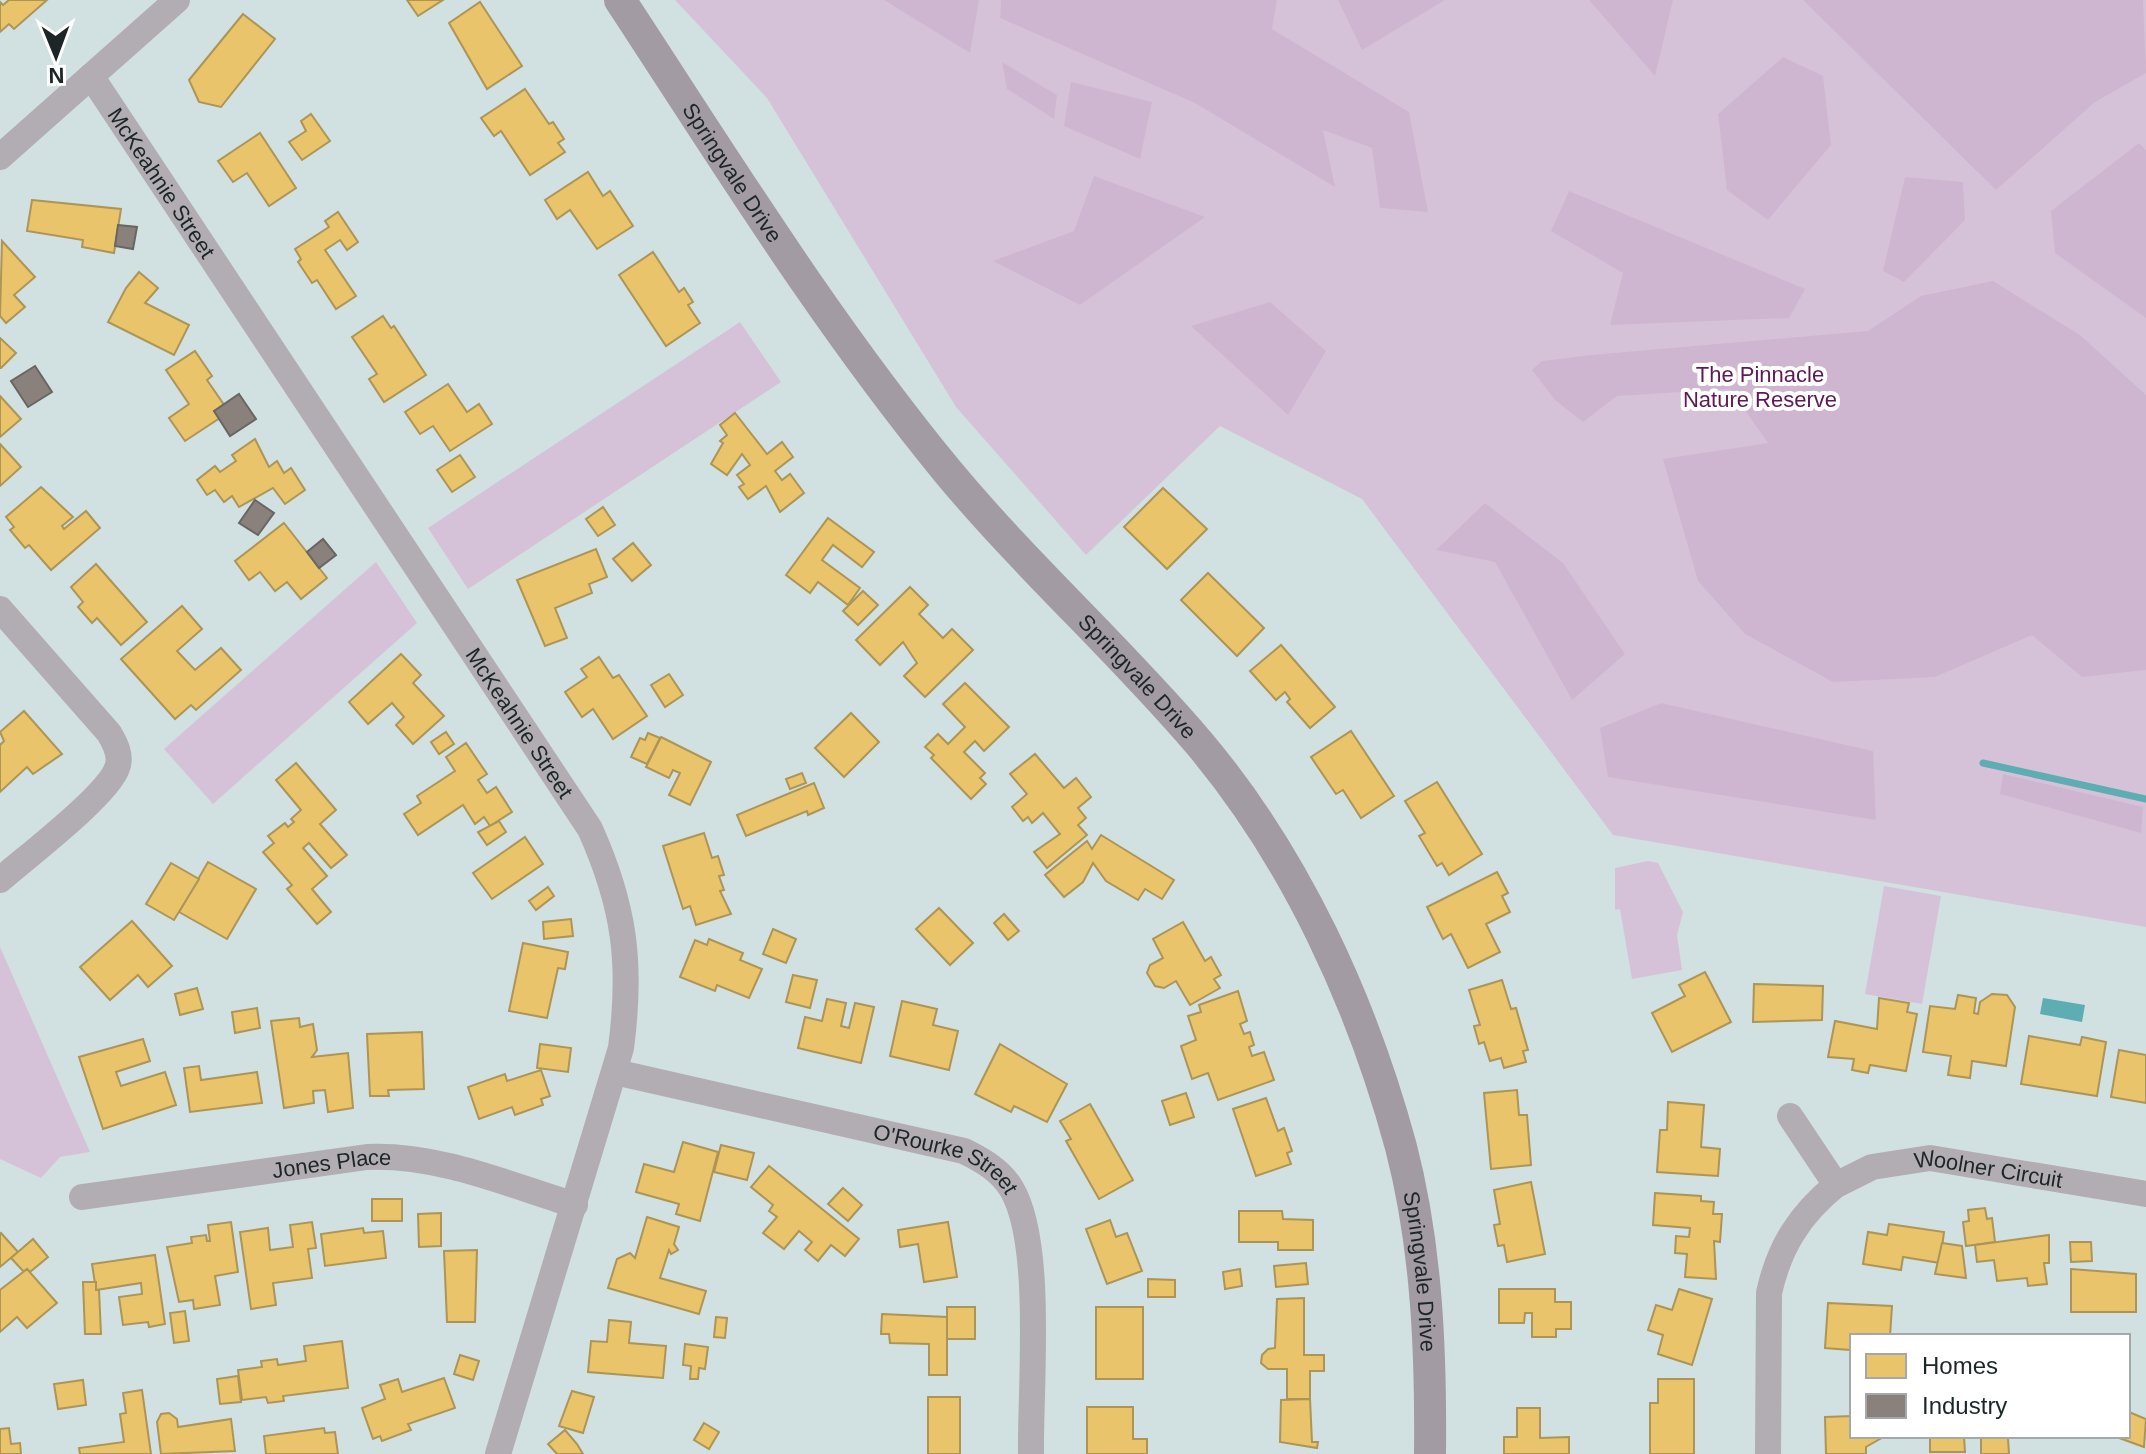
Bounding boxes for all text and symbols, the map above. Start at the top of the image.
north arrow [16,16,96,96]
text: N [48,63,65,88]
street label: Springvale Drive [678,98,788,247]
street label: McKeahnie Street [103,103,220,263]
park label: The Pinnacle Nature Reserve [1683,362,1837,412]
street label: Springvale Drive [1073,609,1202,744]
street label: McKeahnie Street [461,643,578,803]
street label: O'Rourke Street [871,1118,1024,1198]
street label: Jones Place [270,1144,392,1183]
street label: Woolner Circuit [1912,1145,2064,1192]
street label: Springvale Drive [1399,1189,1441,1352]
legend [1850,1334,2130,1438]
text: Homes [1922,1352,1998,1379]
text: Industry [1922,1392,2007,1419]

